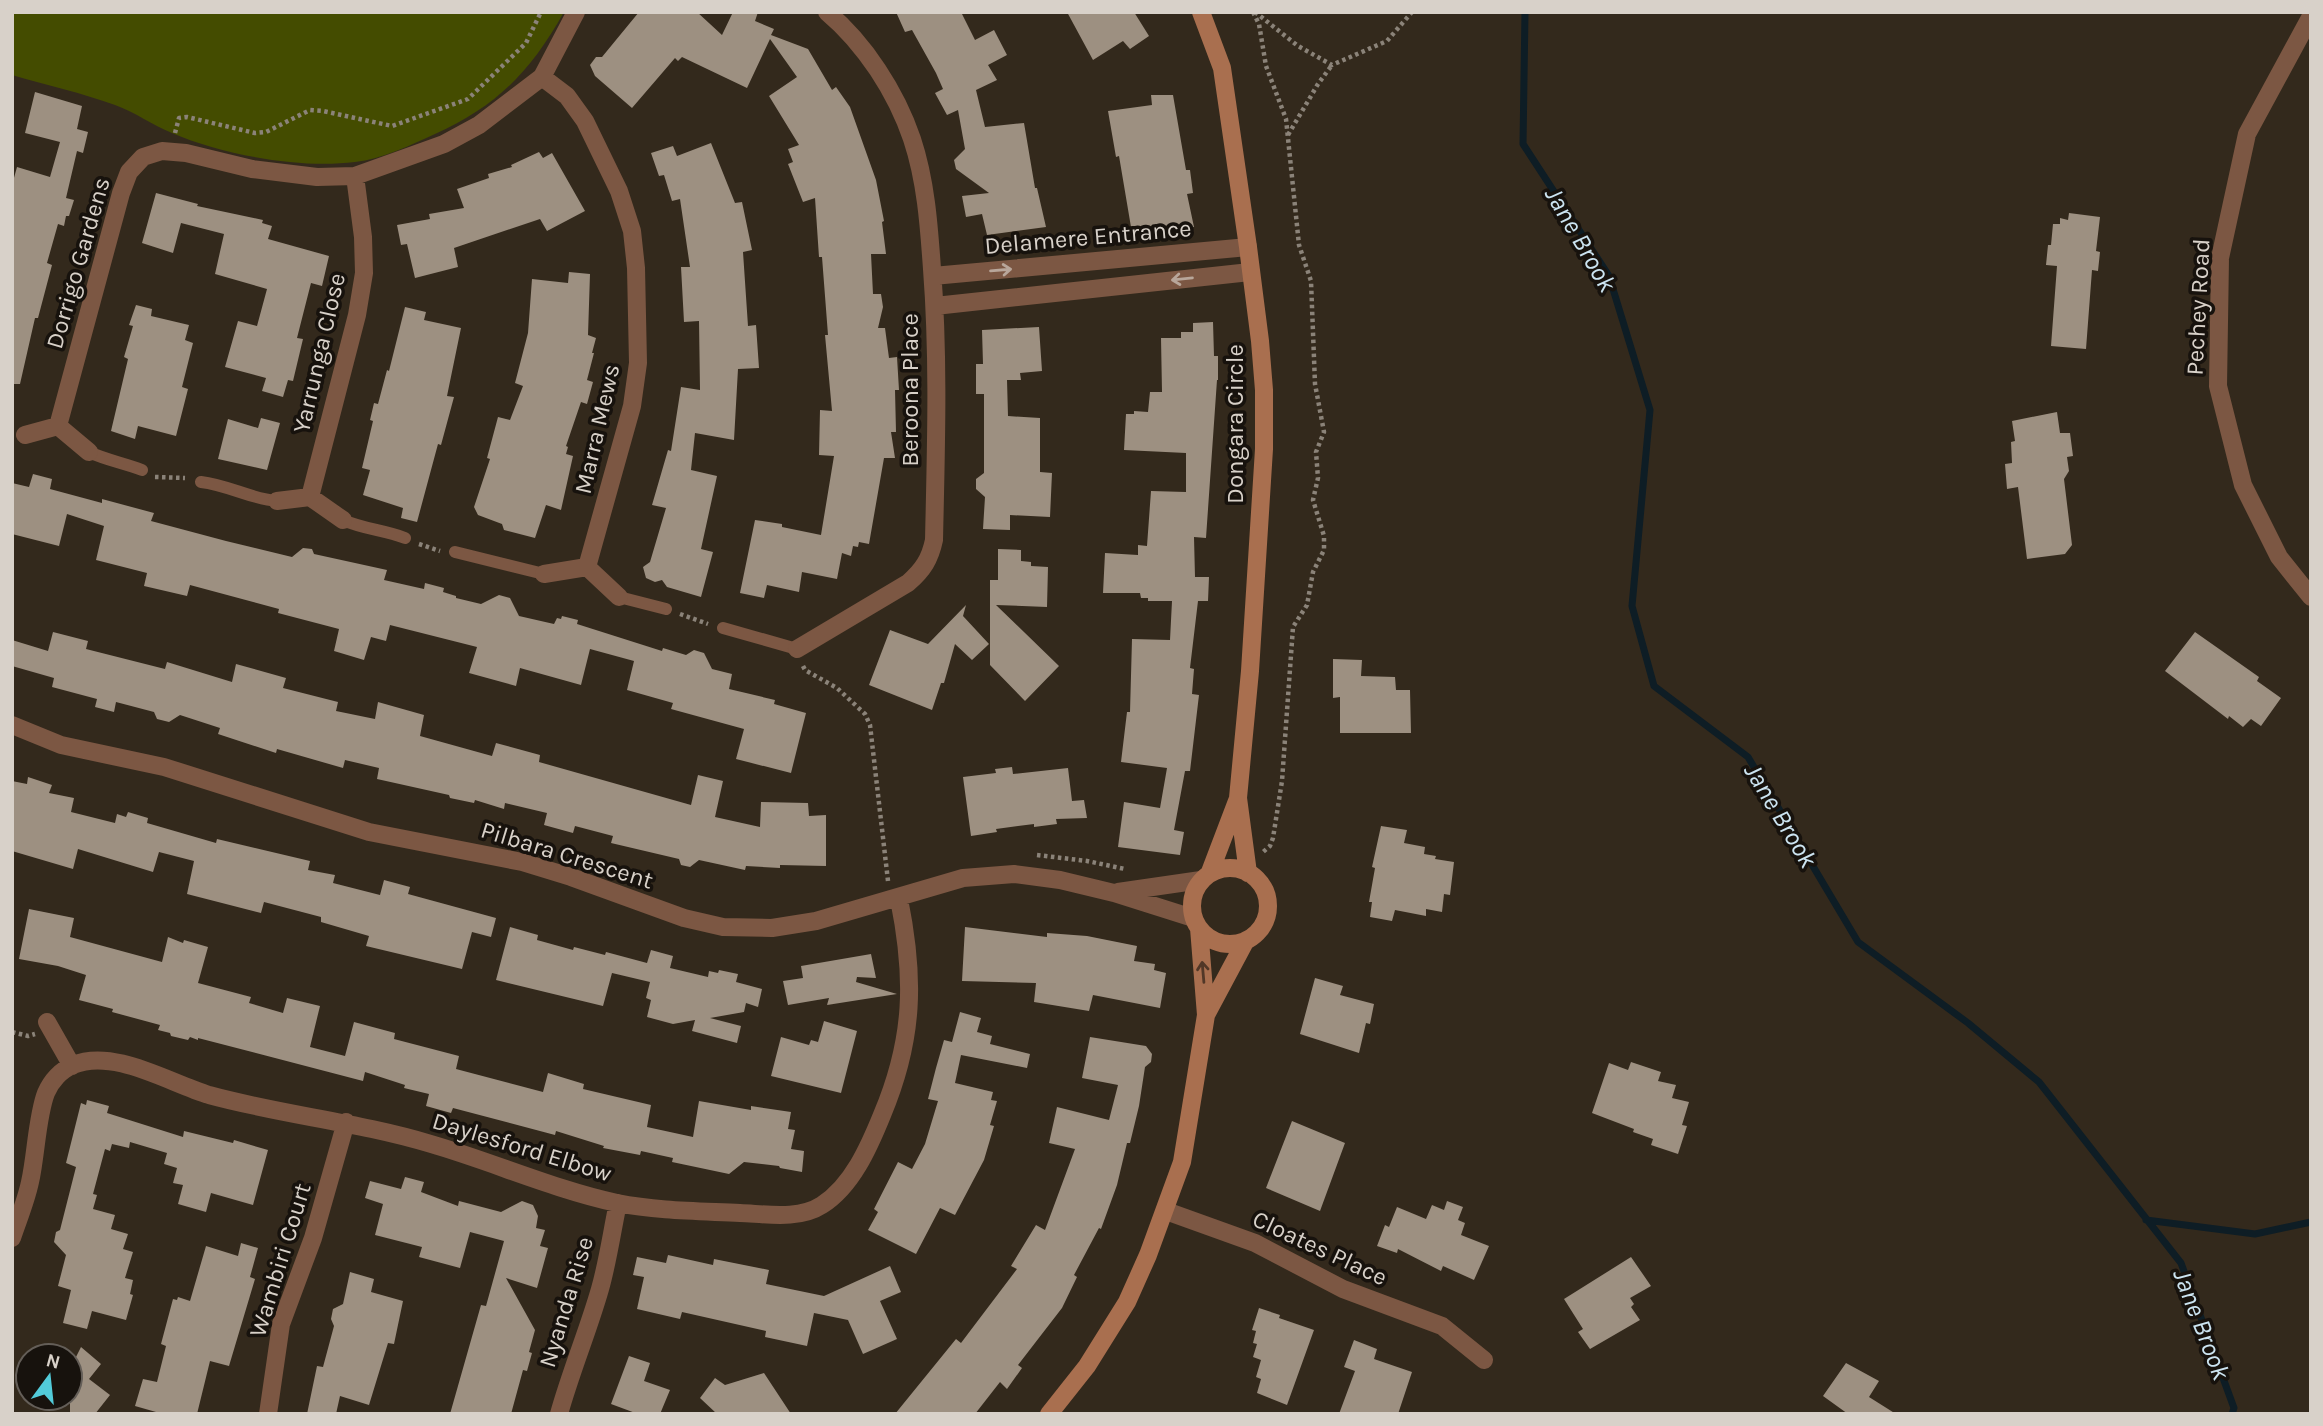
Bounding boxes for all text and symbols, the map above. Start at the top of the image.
street label: Dorrigo Gardens [40,174,116,352]
water label: Jane Brook [1538,181,1624,298]
street label: Delamere Entrance [983,214,1193,260]
street label: Pechey Road [2180,238,2216,376]
one-way arrow [989,263,1012,276]
street label: Yarrunga Close [287,270,351,436]
one-way arrow [1171,273,1194,286]
street label: Beroona Place [896,313,924,467]
street label: Dongara Circle [1221,344,1249,504]
street label: Marra Mews [568,361,626,497]
water label: Jane Brook [1737,757,1824,874]
street label: Pilbara Crescent [477,815,657,895]
one-way arrow [1196,961,1209,984]
street label: Daylesford Elbow [429,1106,615,1188]
street label: Wambiri Court [243,1180,317,1340]
street label: Cloates Place [1248,1205,1392,1291]
street label: Nyanda Rise [533,1233,599,1371]
water label: Jane Brook [2166,1264,2237,1385]
north arrow [14,1342,84,1412]
text: N [44,1349,63,1374]

